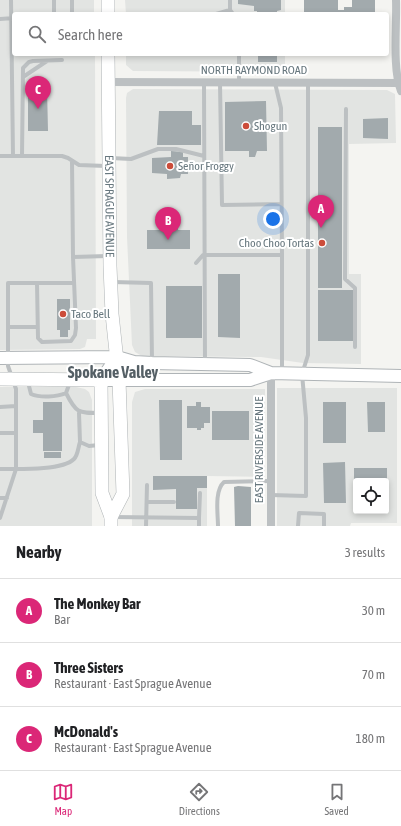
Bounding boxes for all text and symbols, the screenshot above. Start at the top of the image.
search box [12,12,389,56]
icon: search [26,23,48,45]
text: Search here [58,26,123,43]
street label: NORTH RAYMOND ROAD [201,63,308,77]
pin: C [25,76,51,109]
place label: Shogun [254,119,287,133]
marker: Shogun [241,121,251,131]
street label: EAST SPRAGUE AVENUE [102,155,117,257]
place label: Señor Froggy [178,159,234,173]
marker: Señor Froggy [165,161,175,171]
pin: A [308,195,334,228]
pin: B [155,207,181,240]
your location [263,209,283,229]
place label: Choo Choo Tortas [239,236,314,250]
marker: Choo Choo Tortas [317,238,327,248]
place label: Taco Bell [71,307,111,321]
marker: Taco Bell [58,309,68,319]
district label: Spokane Valley [68,363,159,381]
street label: EAST RIVERSIDE AVENUE [252,397,266,503]
map controls [353,478,389,514]
button: locate [353,478,389,514]
text: Nearby [16,542,62,562]
text: 3 results [345,545,385,560]
text: The Monkey Bar [54,595,141,612]
text: A [26,603,32,618]
text: 30 m [362,603,385,618]
text: Bar [54,612,70,627]
text: Three Sisters [54,659,123,676]
text: B [26,667,32,682]
text: 70 m [362,667,385,682]
text: Restaurant · East Sprague Avenue [54,676,212,691]
text: McDonald's [54,723,118,740]
text: C [26,731,32,746]
text: 180 m [356,731,385,746]
text: Restaurant · East Sprague Avenue [54,740,212,755]
tab: Map [52,781,74,817]
tab: Directions [179,781,220,817]
tab: Saved [324,781,349,817]

